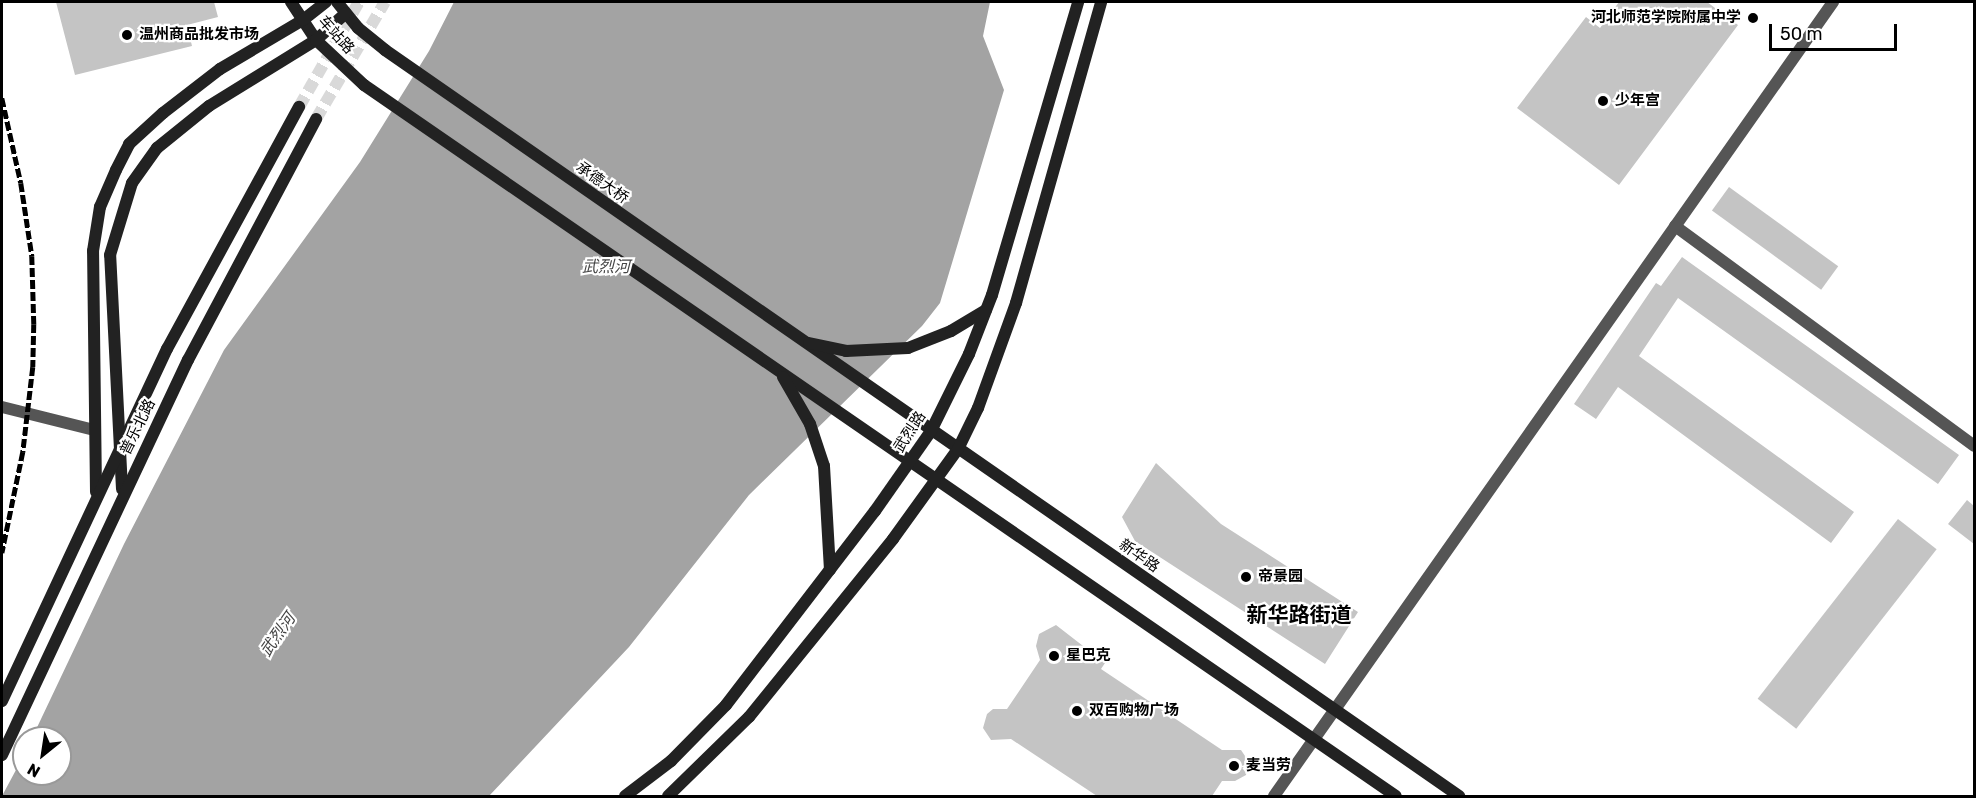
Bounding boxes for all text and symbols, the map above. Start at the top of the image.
place label: 河北师范学院附属中学 [1591,9,1741,27]
marker: 河北师范学院附属中学 [1746,11,1760,25]
street label: 车站路 [314,12,358,58]
scale bar [1772,12,1900,50]
text: 50 m [1780,23,1823,45]
place label: 温州商品批发市场 [139,26,259,44]
marker: 温州商品批发市场 [120,28,134,42]
place label: 少年宫 [1615,92,1660,110]
marker: 少年宫 [1596,94,1610,108]
street label: 承德大桥 [572,158,632,208]
water label: 武烈河 [582,257,630,277]
street label: 普乐北路 [117,396,159,458]
street label: 武烈路 [890,408,930,456]
street label: 新华路 [1115,536,1163,576]
place label: 帝景园 [1258,568,1303,586]
marker: 帝景园 [1239,570,1253,584]
district label: 新华路街道 [1247,602,1351,628]
water label: 武烈河 [256,610,300,660]
place label: 星巴克 [1066,647,1111,665]
marker: 星巴克 [1047,649,1061,663]
place label: 双百购物广场 [1089,702,1179,720]
marker: 双百购物广场 [1070,704,1084,718]
north arrow [12,726,72,786]
place label: 麦当劳 [1246,757,1291,775]
text: N [24,759,43,781]
marker: 麦当劳 [1227,759,1241,773]

